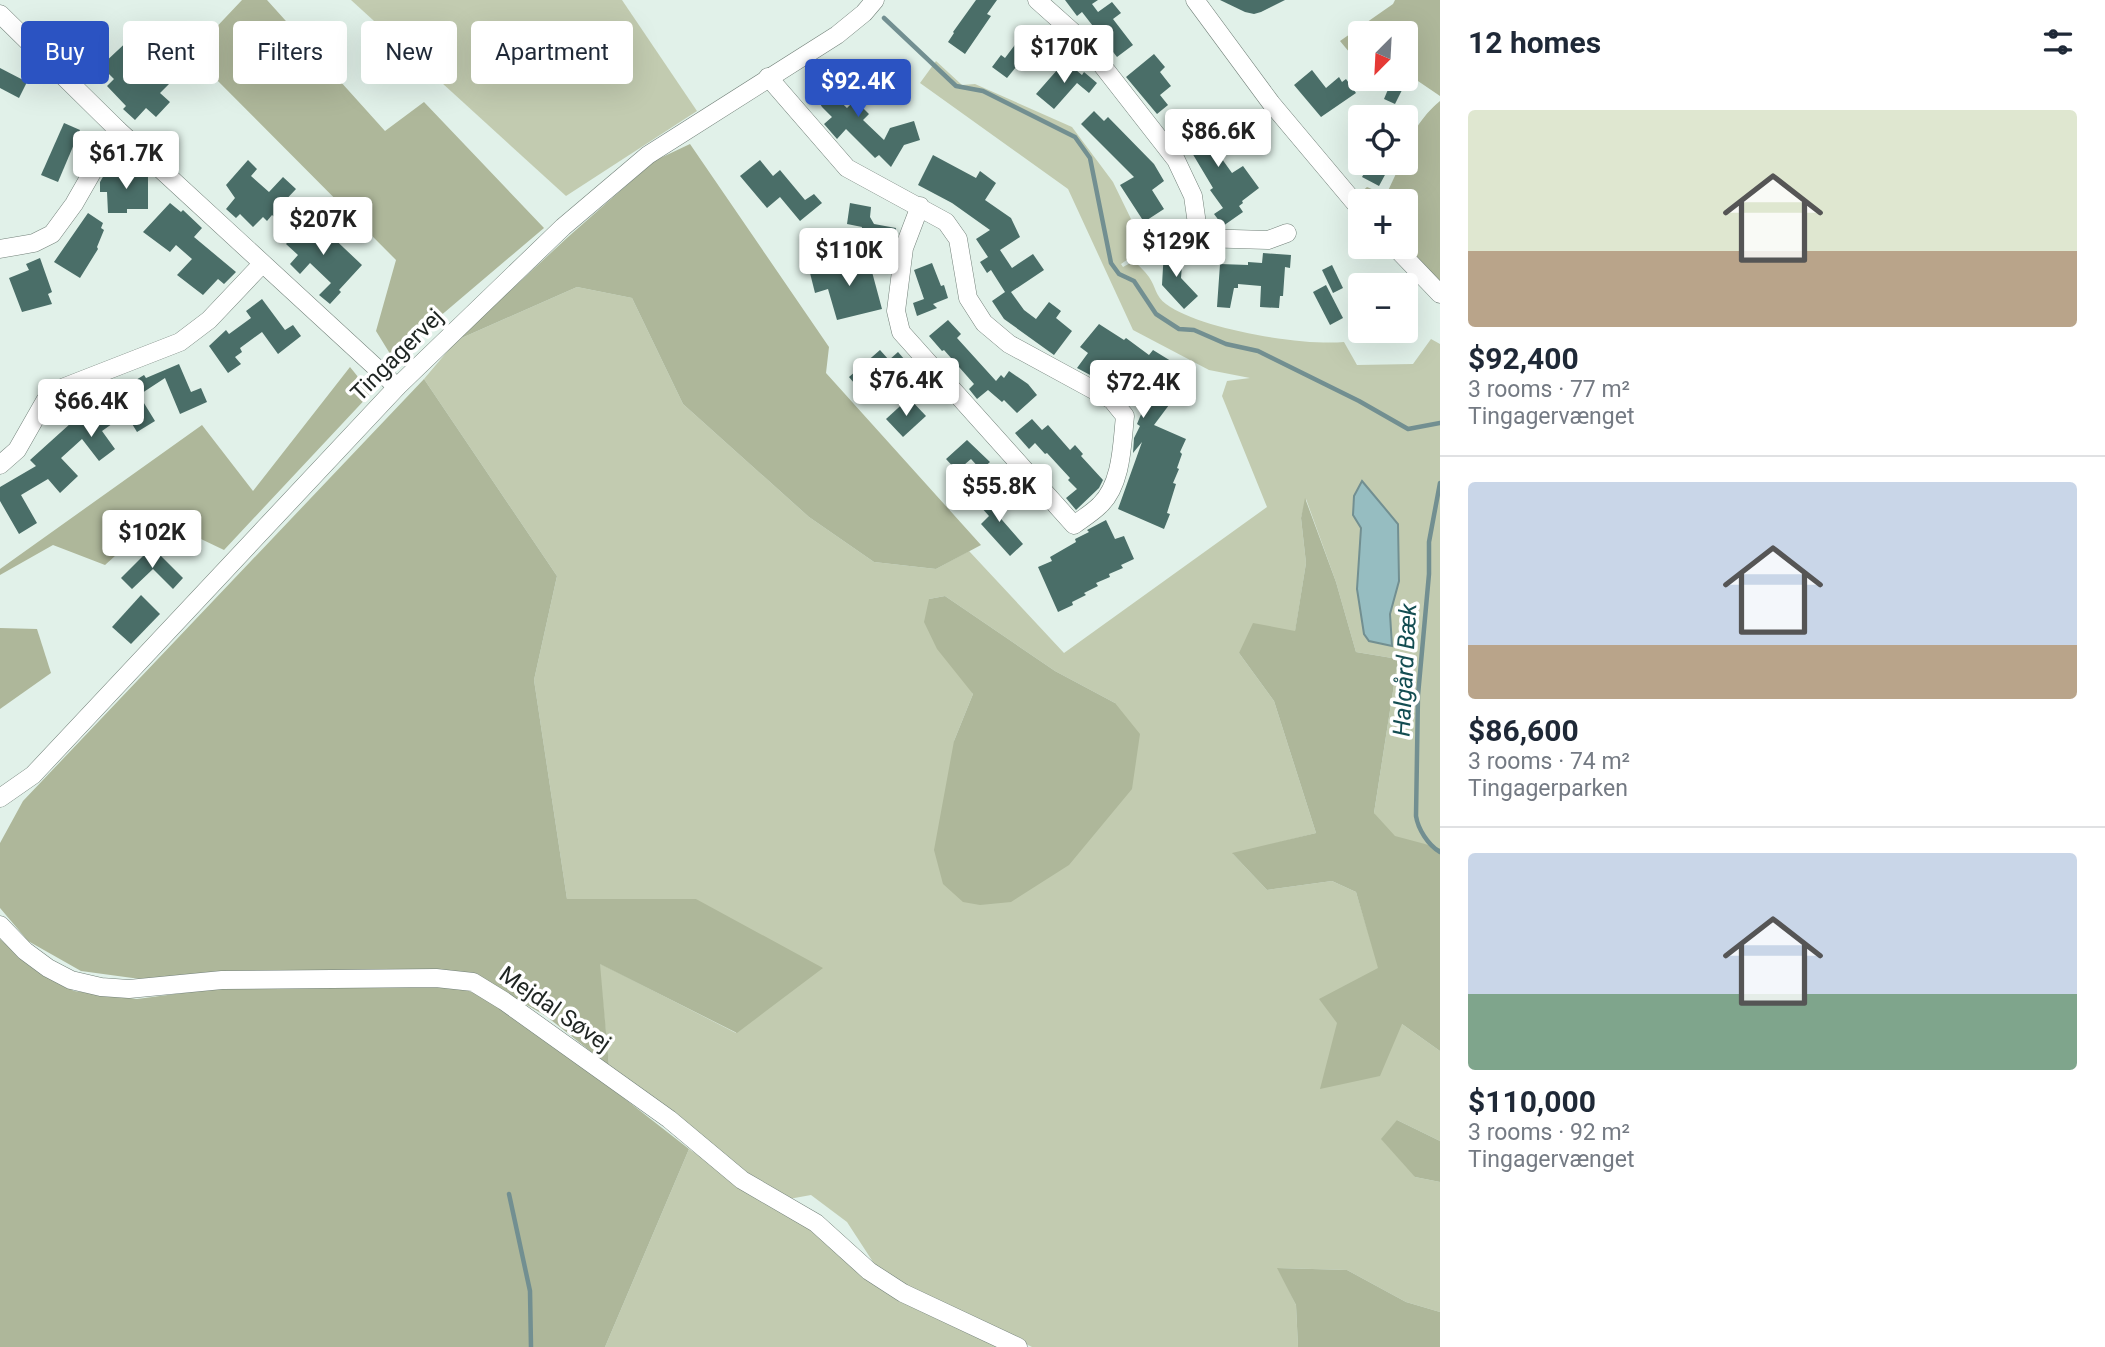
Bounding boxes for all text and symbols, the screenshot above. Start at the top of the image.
chip: Buy [21,21,109,84]
chip: Rent [123,21,219,84]
chip: Filters [233,21,347,84]
chip: New [361,21,457,84]
chip: Apartment [471,21,633,84]
north arrow [1348,21,1418,91]
map controls [1348,21,1418,343]
icon: filters [2039,23,2077,61]
pin: $170K [1015,25,1113,85]
text: 12 homes [1468,25,1601,60]
text: $170K [1030,34,1098,61]
pin: $92.4K [801,60,915,119]
text: $92.4K [821,68,895,95]
button: locate [1348,105,1418,175]
pin: $86.6K [1161,110,1275,169]
text: $86.6K [1181,118,1255,145]
pin: $61.7K [69,132,183,191]
text: $61.7K [89,140,163,167]
icon: home [1710,155,1836,281]
button: + [1348,189,1418,259]
pin: $207K [274,198,372,257]
text: $207K [289,206,357,233]
pin: $129K [1127,219,1225,279]
text: $129K [1142,228,1210,255]
pin: $110K [800,229,898,288]
text: $110K [815,237,883,264]
button: − [1348,273,1418,343]
street label: Tingagervej [345,303,449,407]
text: $92,400 [1468,341,1579,376]
pin: $76.4K [849,358,963,418]
pin: $72.4K [1086,360,1200,420]
text: $76.4K [869,367,943,394]
text: $72.4K [1106,369,1180,396]
text: 3 rooms · 77 m² [1468,376,1630,403]
pin: $66.4K [34,380,148,439]
text: $66.4K [54,388,128,415]
text: Tingagervænget [1468,403,1634,430]
pin: $55.8K [942,464,1056,524]
text: $55.8K [962,473,1036,500]
pin: $102K [103,510,201,570]
text: $102K [118,519,186,546]
icon: home [1710,527,1836,653]
water label: Halgård Bæk [1388,601,1423,737]
text: $86,600 [1468,713,1579,748]
text: 3 rooms · 74 m² [1468,748,1630,775]
text: Tingagerparken [1468,775,1628,802]
icon: home [1710,898,1836,1024]
street label: Mejdal Søvej [494,961,616,1057]
text: $110,000 [1468,1084,1596,1119]
text: 3 rooms · 92 m² [1468,1119,1630,1146]
text: Tingagervænget [1468,1146,1634,1173]

